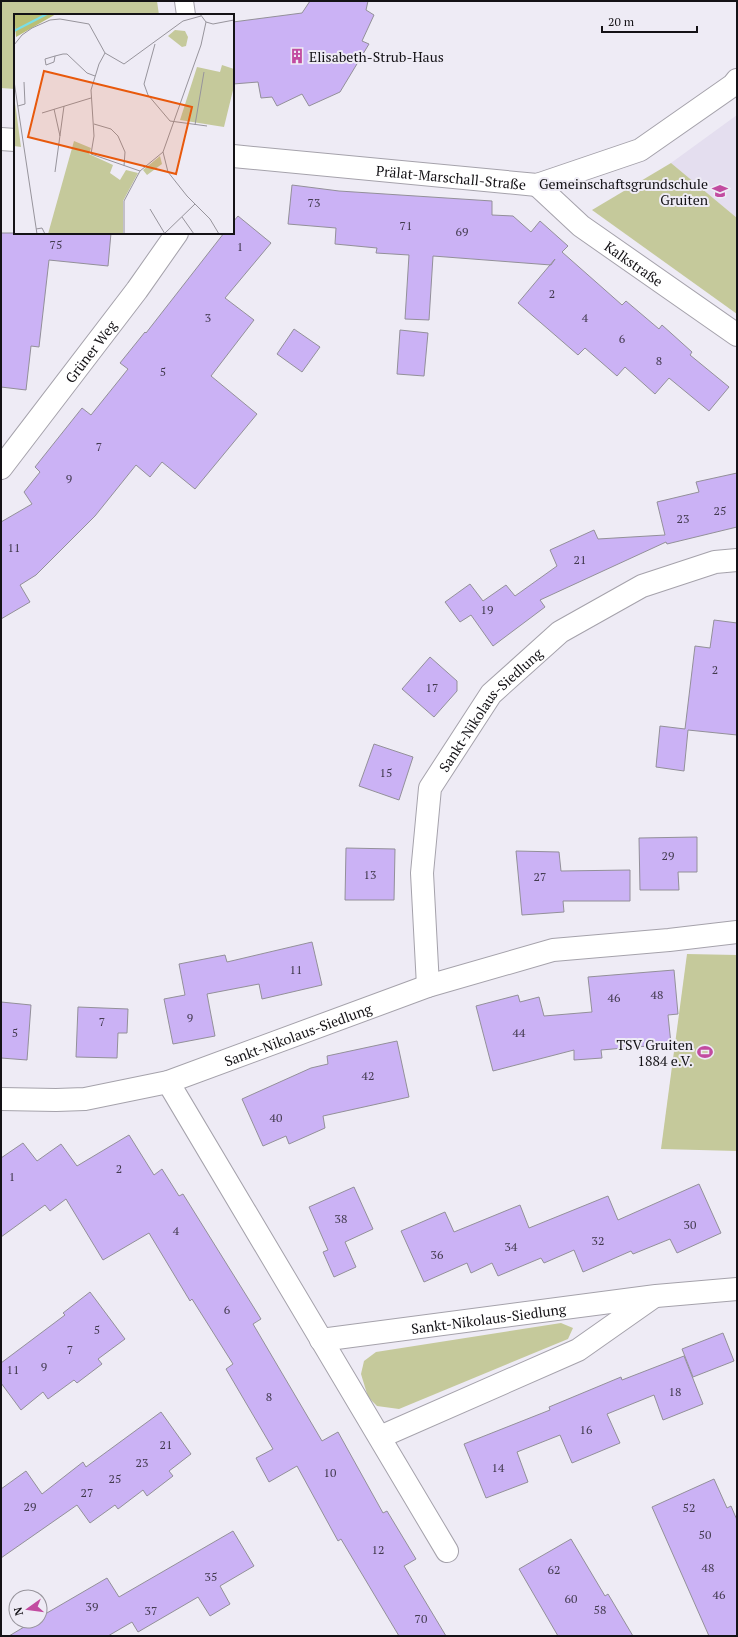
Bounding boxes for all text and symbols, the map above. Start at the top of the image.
scale bar [602,8,697,34]
inset map [14,14,234,234]
text: 20 m [608,14,635,29]
building icon: Elisabeth-Strub-Haus [288,47,306,65]
place label: Elisabeth-Strub-Haus [309,47,444,66]
street label: Prälat-Marschall-Straße [375,160,527,193]
place label: Gemeinschaftsgrundschule Gruiten [539,174,709,209]
school or university icon: Gemeinschaftsgrundschule Gruiten [711,182,729,200]
house number: 73 [308,195,320,210]
house number: 71 [400,218,412,233]
house number: 69 [456,224,468,239]
street label: Kalkstraße [601,236,667,290]
house number: 75 [50,237,62,252]
house number: 1 [237,239,243,254]
house number: 2 [549,286,555,301]
house number: 3 [205,310,211,325]
house number: 4 [582,310,589,325]
street label: Grüner Weg [60,316,121,386]
house number: 6 [619,331,626,346]
house number: 8 [656,353,662,368]
house number: 5 [160,364,166,379]
house number: 7 [96,439,102,454]
house number: 9 [66,471,72,486]
house number: 25 [714,503,726,518]
house number: 23 [677,511,689,526]
house number: 11 [8,540,20,555]
house number: 21 [574,552,586,567]
house number: 19 [481,602,493,617]
street label: Sankt-Nikolaus-Siedlung [434,643,546,775]
house number: 2 [712,662,718,677]
house number: 17 [426,680,438,695]
house number: 15 [380,765,392,780]
house number: 29 [662,848,674,863]
house number: 13 [364,867,376,882]
house number: 27 [534,869,546,884]
house number: 11 [290,962,302,977]
house number: 48 [651,987,663,1002]
house number: 46 [608,990,621,1005]
street label: Sankt-Nikolaus-Siedlung [221,998,375,1070]
house number: 9 [187,1010,193,1025]
house number: 7 [99,1014,105,1029]
house number: 5 [12,1025,18,1040]
house number: 44 [513,1025,526,1040]
place label: TSV Gruiten 1884 e.V. [616,1035,694,1070]
sports icon: TSV Gruiten 1884 e.V. [696,1043,714,1061]
house number: 42 [362,1068,374,1083]
house number: 40 [270,1110,282,1125]
house number: 2 [116,1161,122,1176]
house number: 1 [9,1169,15,1184]
house number: 38 [335,1211,347,1226]
house number: 30 [684,1217,696,1232]
house number: 4 [173,1223,180,1238]
house number: 32 [592,1233,604,1248]
house number: 34 [505,1239,518,1254]
house number: 36 [431,1247,444,1262]
street label: Sankt-Nikolaus-Siedlung [410,1298,568,1338]
house number: 6 [224,1302,231,1317]
house number: 5 [94,1322,100,1337]
house number: 7 [67,1342,73,1357]
house number: 9 [41,1359,47,1374]
house number: 11 [7,1362,19,1377]
house number: 18 [669,1384,681,1399]
house number: 8 [266,1389,272,1404]
house number: 16 [580,1422,593,1437]
house number: 21 [160,1437,172,1452]
house number: 23 [136,1455,148,1470]
house number: 14 [492,1460,505,1475]
house number: 10 [324,1465,336,1480]
house number: 25 [109,1471,121,1486]
house number: 27 [81,1485,93,1500]
house number: 29 [24,1499,36,1514]
house number: 52 [683,1500,695,1515]
house number: 50 [699,1527,711,1542]
house number: 12 [372,1542,384,1557]
house number: 48 [702,1560,714,1575]
house number: 62 [548,1562,560,1577]
house number: 35 [205,1569,217,1584]
house number: 46 [713,1587,726,1602]
north arrow [8,1589,48,1629]
house number: 60 [565,1591,577,1606]
house number: 39 [86,1599,98,1614]
house number: 58 [594,1602,606,1617]
house number: 37 [145,1603,157,1618]
text: N [10,1605,26,1617]
house number: 70 [415,1611,427,1626]

